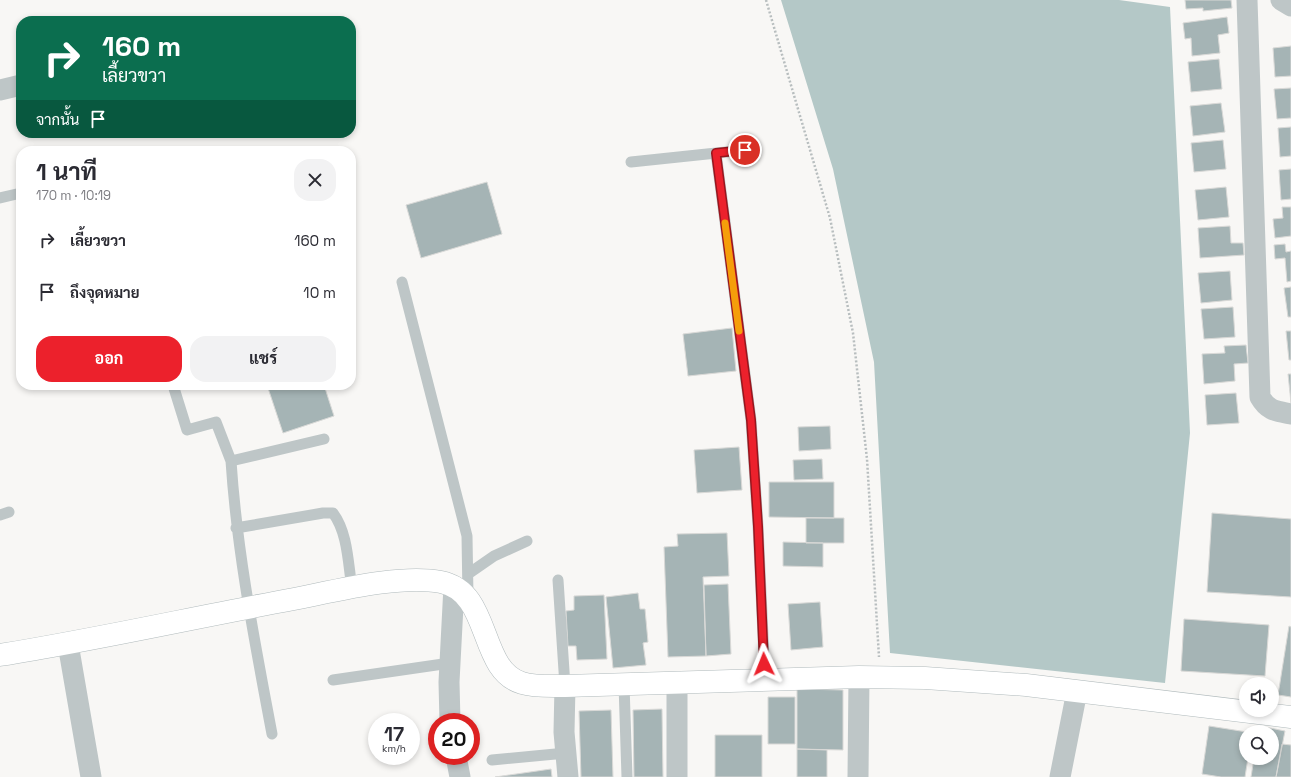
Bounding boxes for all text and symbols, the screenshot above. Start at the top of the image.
text: 160 m [102,28,181,64]
icon: right [36,32,88,84]
text: เลี้ยวขวา [102,64,166,87]
icon: arrive [87,108,109,130]
text: จากนั้น [36,110,79,129]
pin [728,133,762,167]
icon: arrive [734,139,756,161]
text: 1 นาที [36,156,97,187]
button: close [294,159,336,201]
text: 170 m · 10:19 [36,187,111,204]
icon: right [36,229,58,251]
text: เลี้ยวขวา [70,231,126,250]
text: 160 m [294,231,336,250]
icon: arrive [36,281,58,303]
text: ถึงจุดหมาย [70,283,140,302]
text: 10 m [303,283,336,302]
button: ออก [36,336,182,382]
button: แชร์ [190,336,336,382]
position arrow [743,643,785,685]
map controls [1239,677,1279,765]
button: sound [1239,677,1279,717]
speed limit sign: 20 [428,713,480,765]
text: 17 [384,721,404,747]
button: search [1239,725,1279,765]
text: km/h [382,742,406,755]

